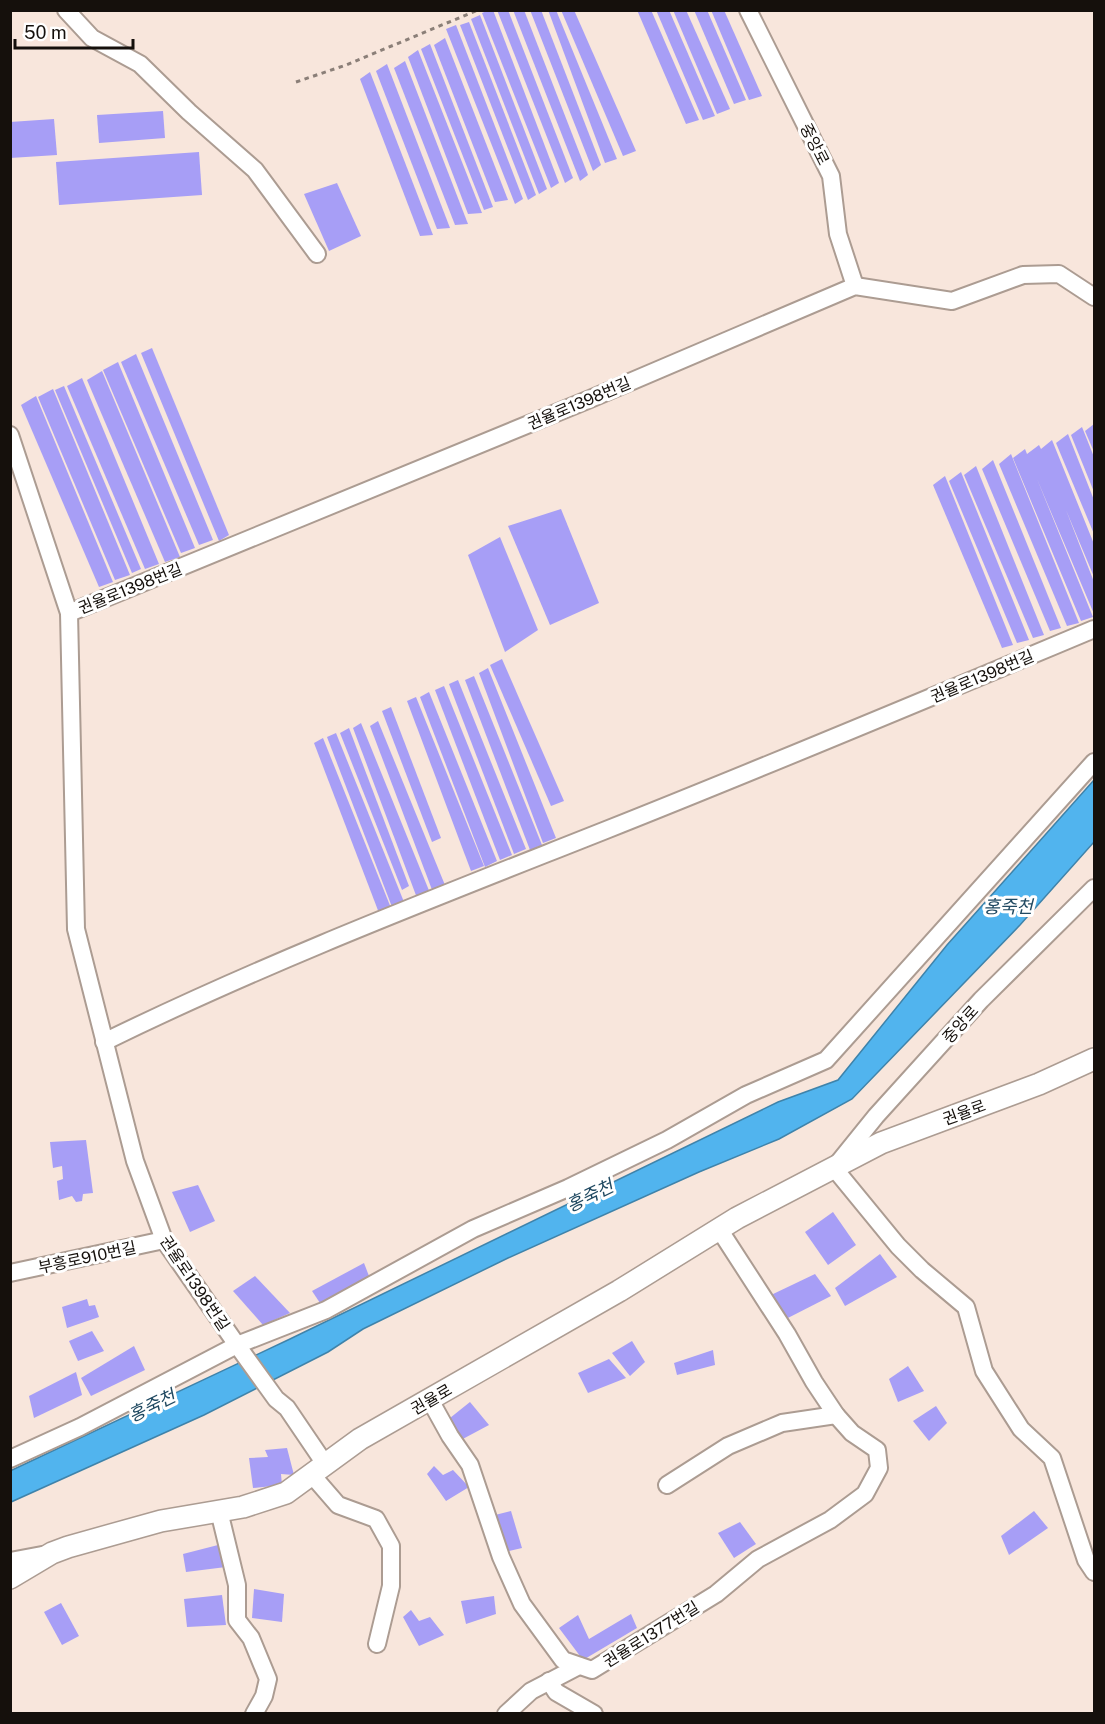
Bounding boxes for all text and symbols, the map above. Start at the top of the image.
scale bar [15,12,134,50]
text: 50 m [24,22,67,43]
street label: 중앙로 [796,120,833,168]
street label: 권율로1398번길 [525,373,634,434]
street label: 권율로1398번길 [75,559,185,618]
street label: 권율로1398번길 [928,646,1037,707]
water label: 홍죽천 [983,896,1035,917]
street label: 중앙로 [939,1001,982,1047]
street label: 권율로 [940,1096,988,1129]
water label: 홍죽천 [563,1174,619,1216]
street label: 권율로1398번길 [156,1232,233,1334]
street label: 부흥로910번길 [36,1238,138,1277]
street label: 권율로 [407,1380,455,1419]
water label: 홍죽천 [125,1384,181,1426]
street label: 권율로1377번길 [600,1597,703,1671]

